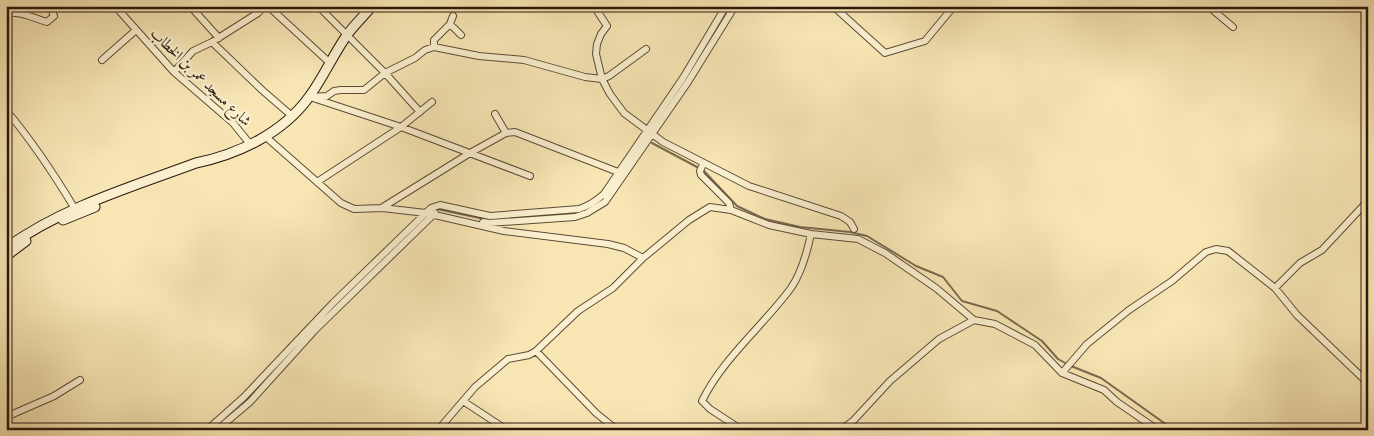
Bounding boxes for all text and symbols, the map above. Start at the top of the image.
street label: شارع مسجد عمر بن الخطاب [144,24,255,133]

